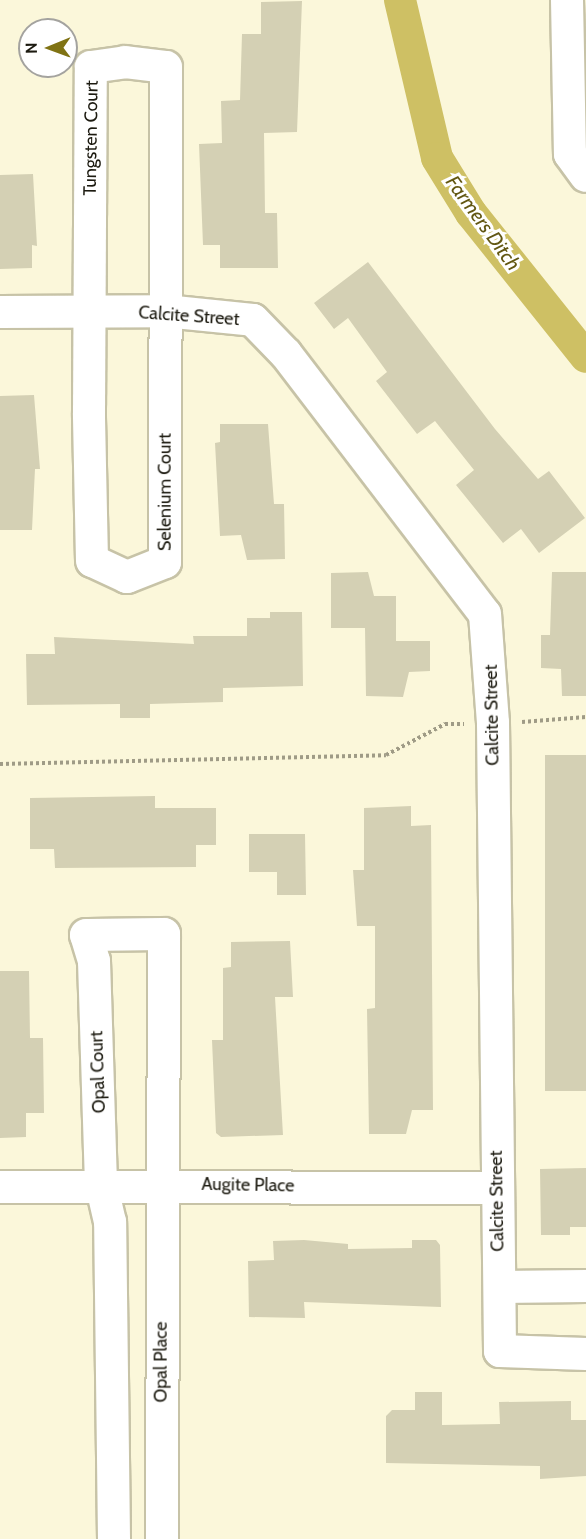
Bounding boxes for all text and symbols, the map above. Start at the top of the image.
north arrow [18,18,78,78]
text: N [22,42,41,54]
street label: Tungsten Court [79,80,103,196]
water label: Farmers Ditch [441,171,525,275]
street label: Calcite Street [138,302,240,330]
street label: Selenium Court [154,433,176,551]
street label: Calcite Street [480,664,504,766]
street label: Opal Court [86,1030,110,1114]
street label: Calcite Street [485,1150,509,1252]
street label: Augite Place [201,1173,295,1197]
street label: Opal Place [150,1321,172,1403]

